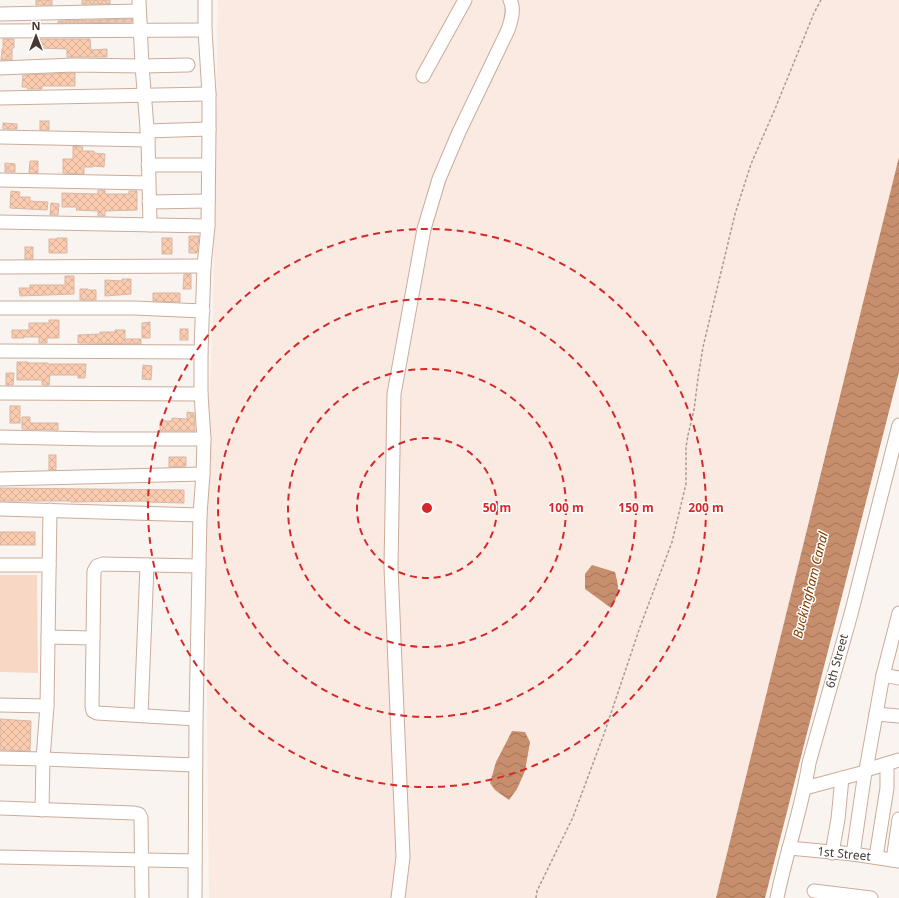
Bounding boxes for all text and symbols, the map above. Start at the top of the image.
north arrow [16,16,56,56]
text: N [32,18,40,33]
text: 50 m [483,499,511,516]
text: 100 m [548,499,584,516]
text: 150 m [618,499,654,516]
text: 200 m [688,499,724,516]
centre of rings [420,501,434,515]
water label: Buckingham Canal [788,529,832,640]
street label: 6th Street [821,631,852,690]
street label: 1st Street [817,842,872,865]

